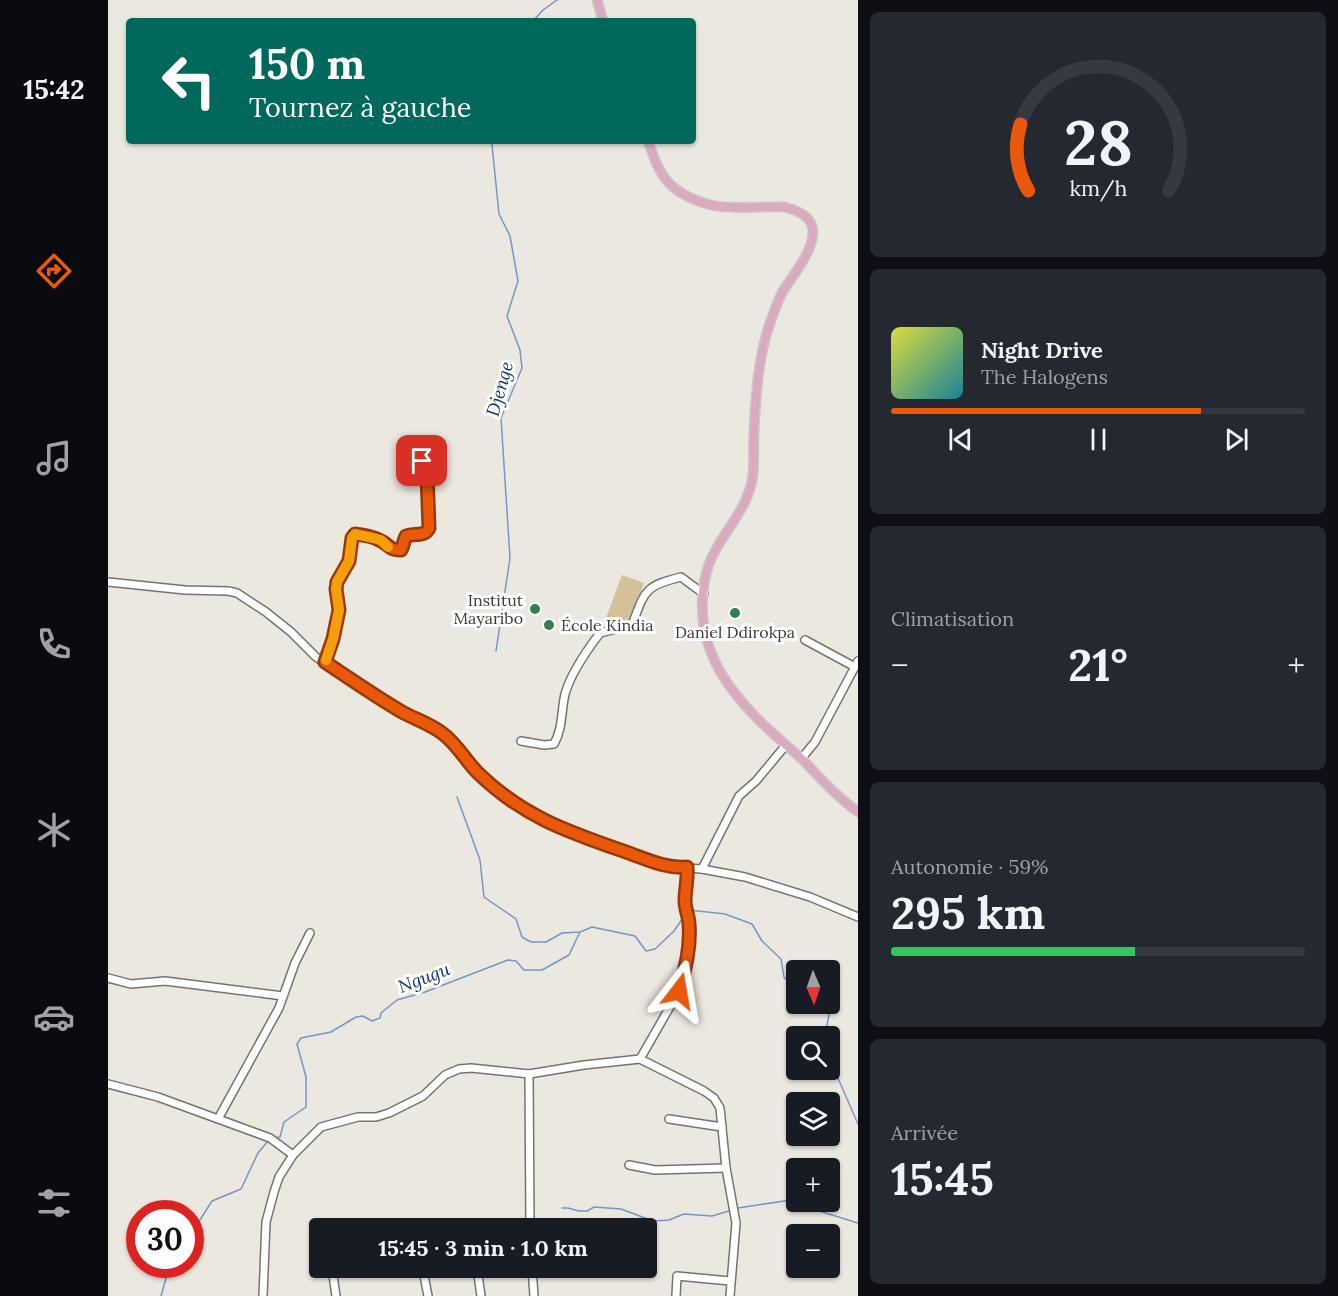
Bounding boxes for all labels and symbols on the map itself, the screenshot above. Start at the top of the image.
water label: Djenge [481,359,518,419]
pin [396,435,447,486]
place label: Institut Mayaribo [453,590,524,628]
marker: Institut Mayaribo [528,602,542,616]
marker: Daniel Ddirokpa [728,606,742,620]
place label: École Kindia [561,615,653,635]
marker: École Kindia [542,618,556,632]
place label: Daniel Ddirokpa [675,622,795,642]
water label: Ngugu [395,957,453,998]
position arrow [647,959,711,1023]
north arrow [786,960,840,1014]
speed limit sign: 30 [126,1200,204,1278]

